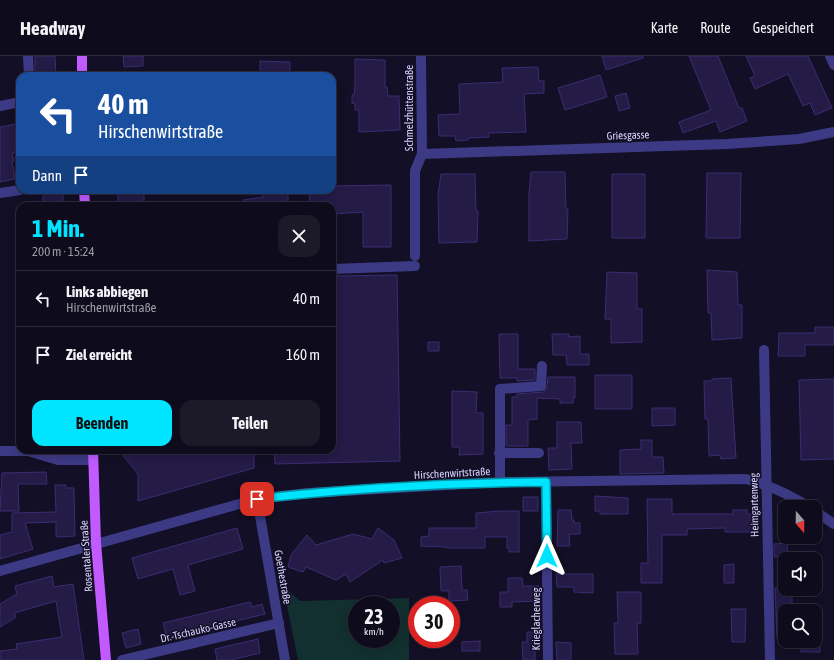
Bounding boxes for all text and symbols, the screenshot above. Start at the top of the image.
text: Headway [20,17,85,39]
text: Karte [651,20,678,36]
text: Route [700,20,731,36]
text: Gespeichert [753,20,814,36]
street label: Schmelzhüttenstraße [403,65,415,151]
icon: left [32,88,84,140]
text: 40 m [98,88,148,120]
text: Hirschenwirtstraße [98,121,223,142]
street label: Griesgasse [606,128,650,142]
icon: arrive [70,164,92,186]
text: Dann [32,167,62,184]
text: 1 Min. [32,215,84,242]
button: close [278,215,320,257]
text: 200 m · 15:24 [32,244,95,259]
text: Links abbiegen [66,283,148,300]
icon: left [32,288,54,310]
text: 40 m [293,290,320,307]
text: Hirschenwirtstraße [66,300,156,315]
icon: arrive [32,344,54,366]
text: Ziel erreicht [66,346,132,363]
text: 160 m [286,346,320,363]
button: Beenden [32,400,172,446]
button: Teilen [180,400,320,446]
street label: Hirschenwirtstraße [413,465,491,481]
street label: Heimgartenweg [747,473,761,537]
pin [240,482,274,516]
icon: arrive [246,488,268,510]
north arrow [778,500,822,544]
map controls [778,500,822,648]
street label: Rosentaler Straße [78,520,94,592]
position arrow [526,535,568,577]
street label: Goethestraße [272,549,294,605]
button: sound [778,552,822,596]
street label: Krieglacherweg [530,587,542,650]
speed limit sign: 30 [408,596,460,648]
button: search [778,604,822,648]
text: 23 [365,605,383,628]
street label: Dr.-Tschauko-Gasse [159,615,237,645]
text: km/h [364,626,384,637]

